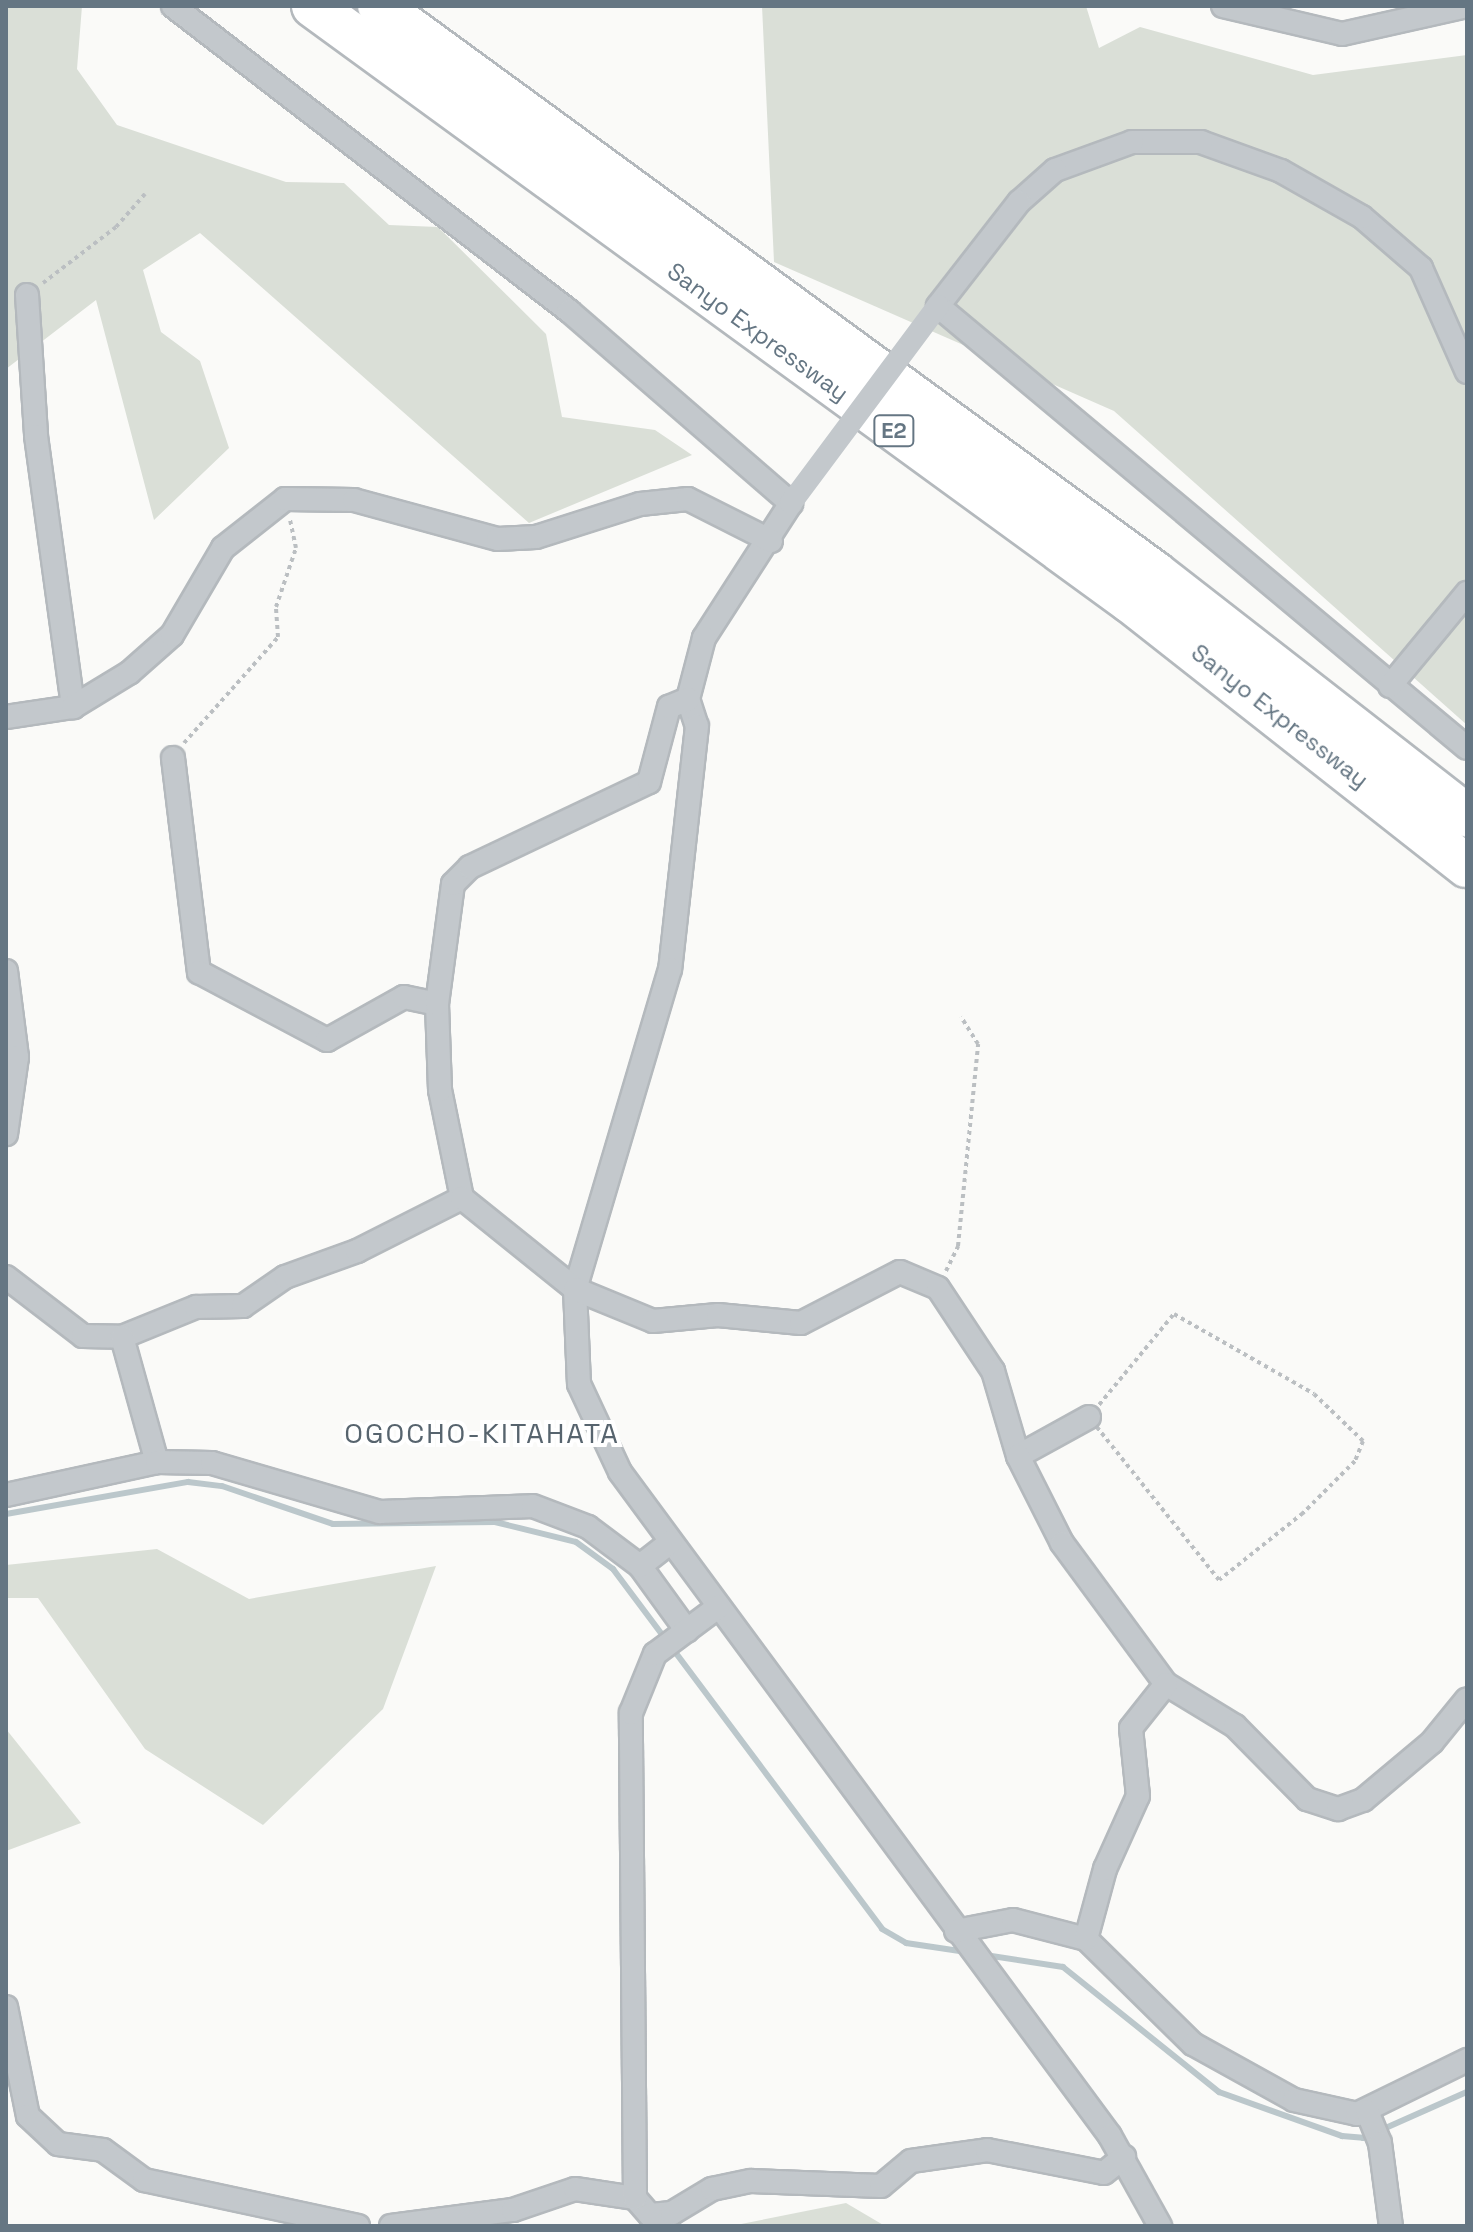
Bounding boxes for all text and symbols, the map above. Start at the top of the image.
street label: Sanyo Expressway [662,257,854,407]
road number: E2 [872,413,916,449]
street label: Sanyo Expressway [1186,638,1374,794]
district label: OGOCHO-KITAHATA [344,1416,620,1450]

